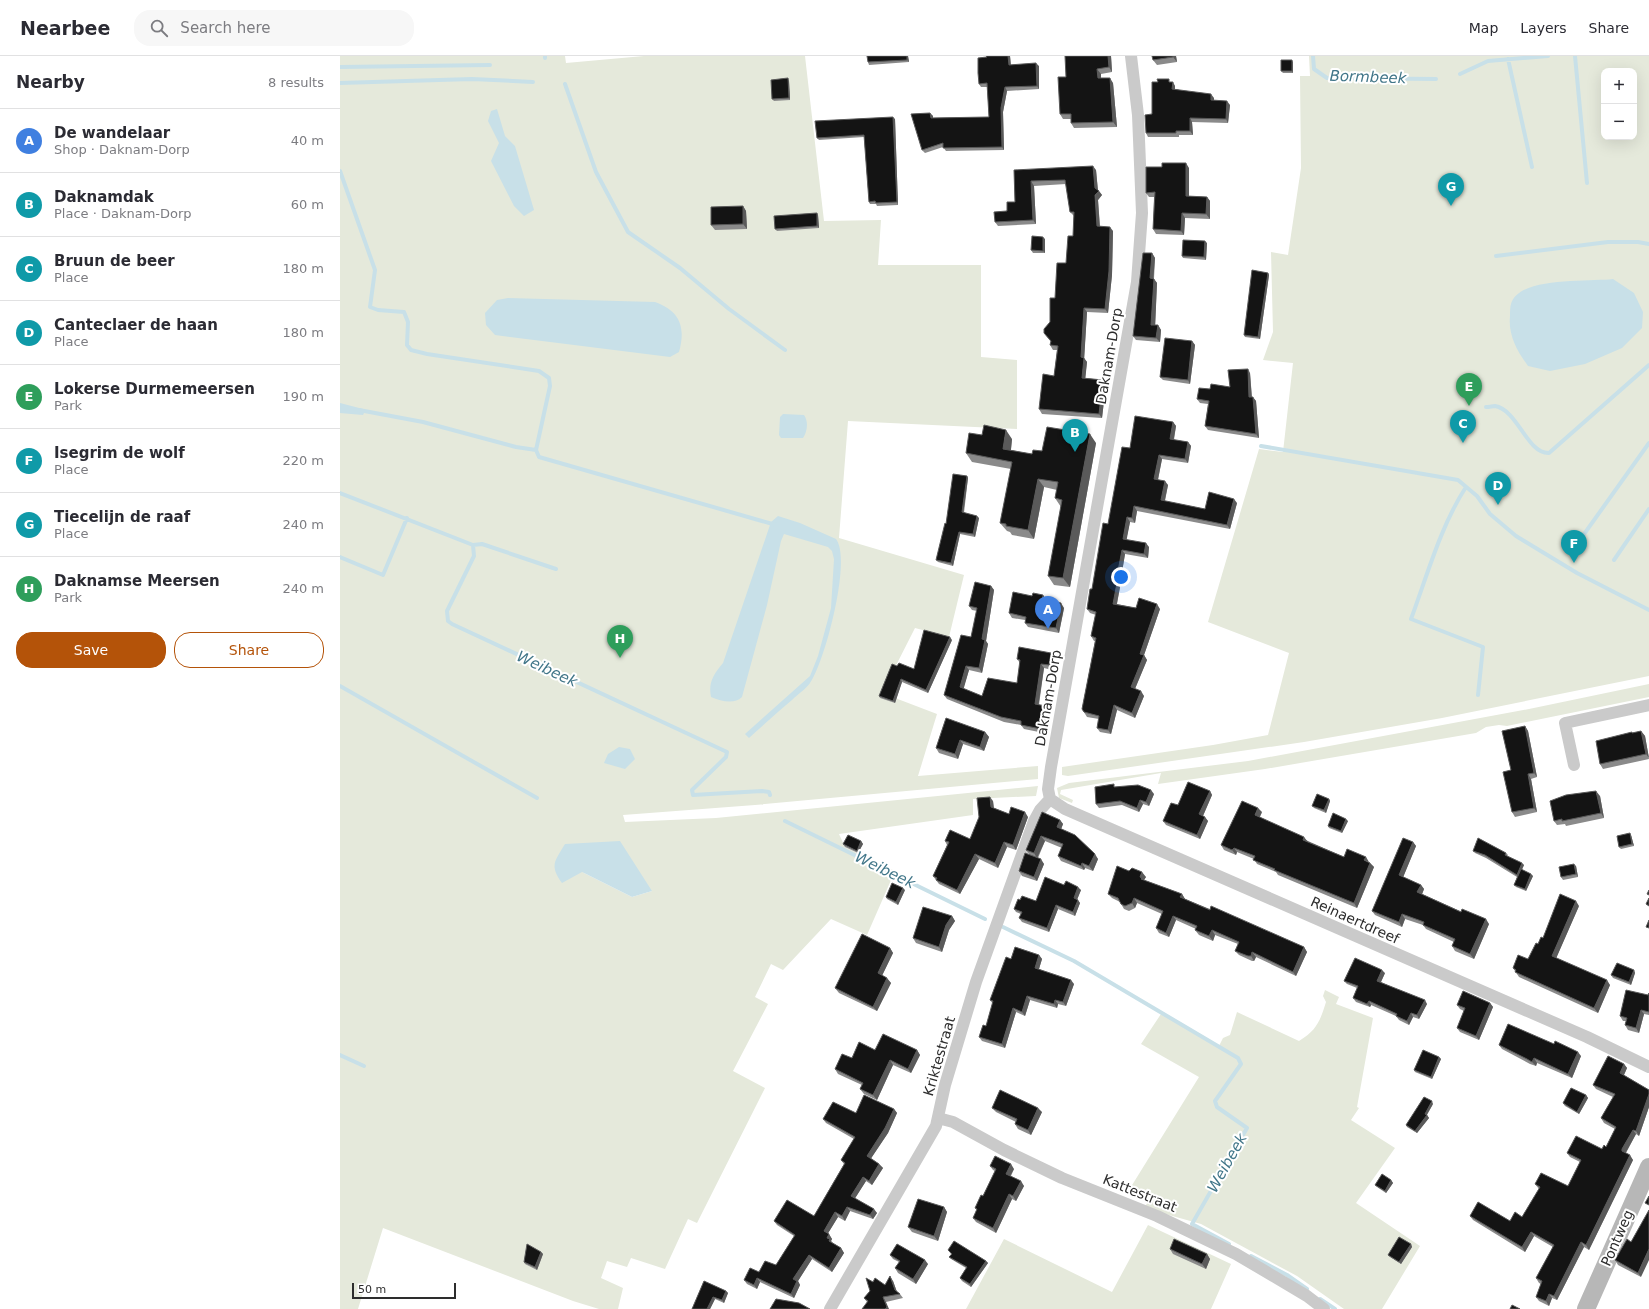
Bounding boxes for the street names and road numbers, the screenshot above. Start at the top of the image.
street label: Daknam-Dorp [1093,306,1125,405]
street label: Daknam-Dorp [1032,648,1064,747]
street label: Reinaertdreef [1308,893,1403,947]
street label: Kriktestraat [920,1014,958,1098]
street label: Kattestraat [1101,1171,1180,1215]
street label: Pontweg [1598,1207,1636,1269]

